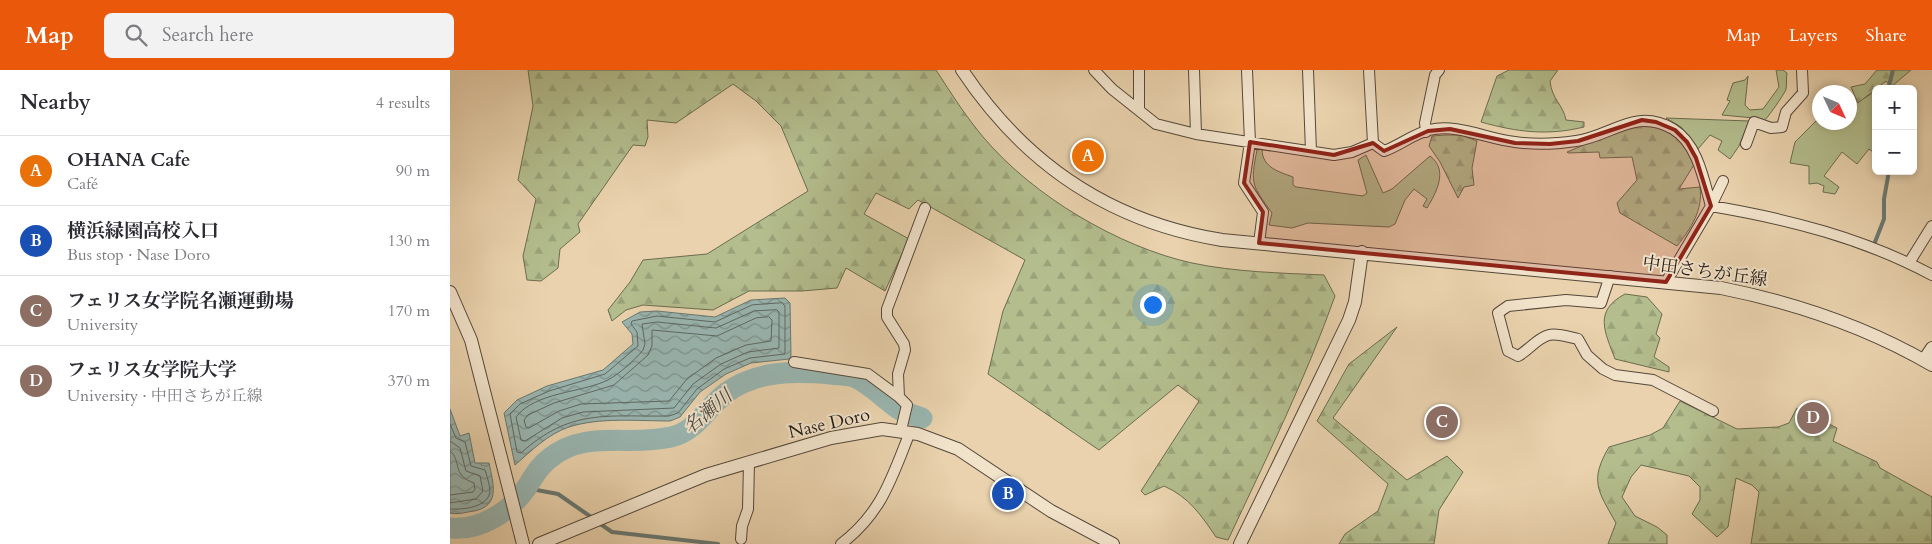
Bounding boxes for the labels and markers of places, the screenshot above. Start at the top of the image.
pin: A [1072,137,1104,175]
pin: D [1797,399,1829,437]
pin: C [1426,403,1458,441]
pin: B [992,475,1024,513]

